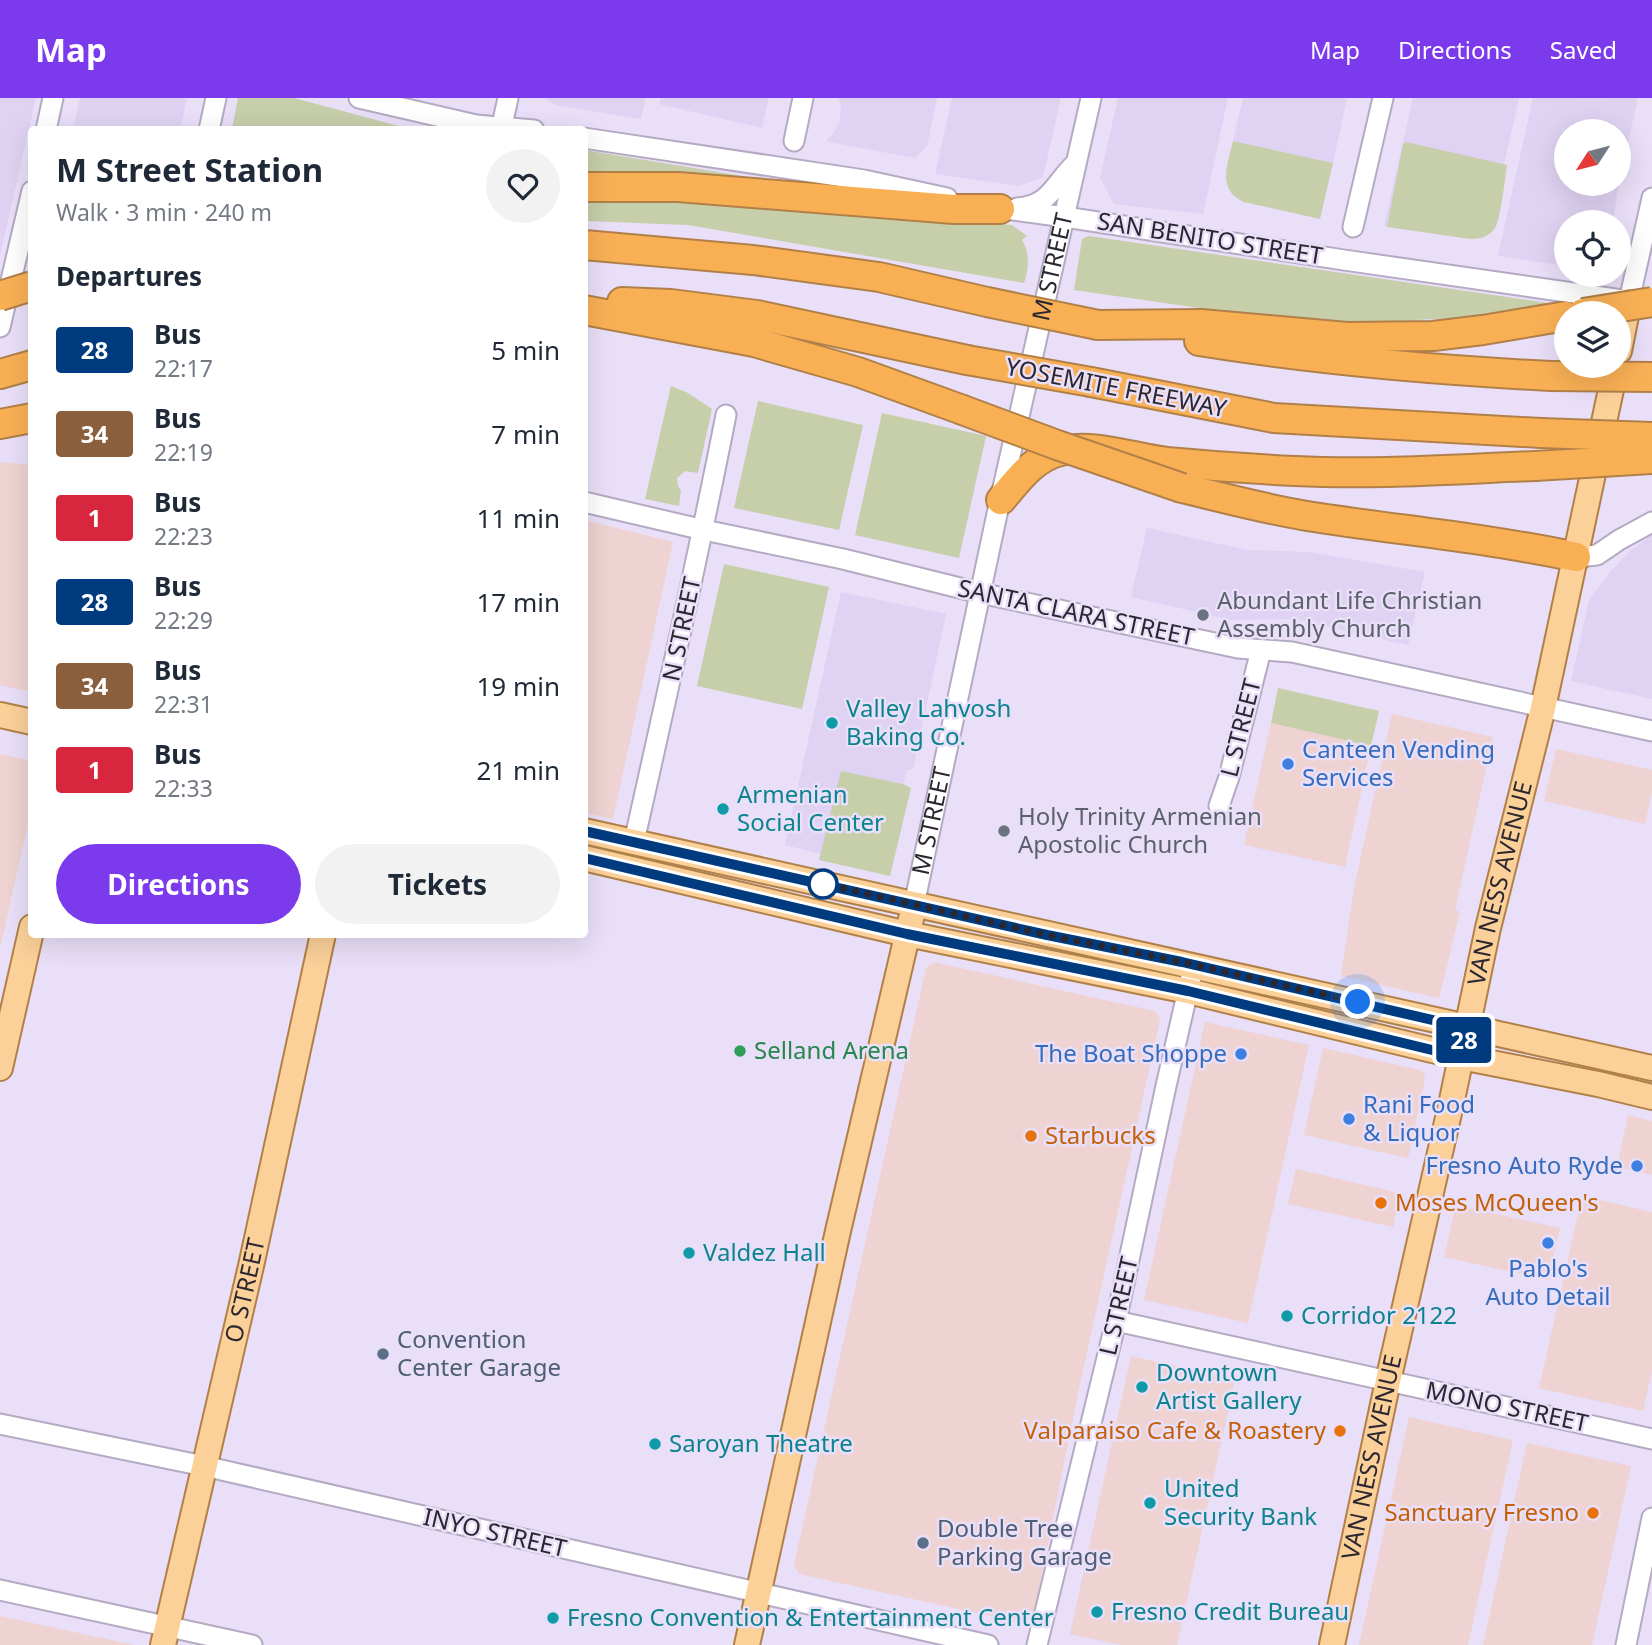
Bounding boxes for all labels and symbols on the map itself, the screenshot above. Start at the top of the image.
north arrow [1554,119,1631,196]
street label: SAN BENITO STREET [1095,203,1326,272]
street label: M STREET [1023,209,1080,324]
street label: YOSEMITE FREEWAY [1003,349,1230,424]
street label: SANTA CLARA STREET [955,570,1198,653]
street label: N STREET [653,573,708,684]
place label: Abundant Life Christian Assembly Church [1217,583,1482,644]
marker: Abundant Life Christian Assembly Church [1195,607,1211,623]
street label: L STREET [1211,674,1268,780]
place label: Valley Lahvosh Baking Co. [846,691,1011,752]
marker: Valley Lahvosh Baking Co. [824,715,840,731]
place label: Canteen Vending Services [1302,732,1495,793]
marker: Canteen Vending Services [1280,756,1296,772]
street label: M STREET [903,763,958,878]
place label: Armenian Social Center [737,777,884,838]
street label: VAN NESS AVENUE [1458,778,1539,988]
place label: Holy Trinity Armenian Apostolic Church [1018,799,1262,860]
marker: Armenian Social Center [715,801,731,817]
marker: Holy Trinity Armenian Apostolic Church [996,823,1012,839]
unlabelled marker [808,869,838,899]
your location [1340,984,1375,1019]
line badge: 28 [1432,1017,1496,1063]
place label: Selland Arena [754,1033,909,1066]
place label: The Boat Shoppe [1035,1036,1227,1069]
marker: Selland Arena [732,1043,748,1059]
marker: The Boat Shoppe [1233,1046,1249,1062]
place label: Rani Food & Liquor [1363,1087,1475,1148]
marker: Rani Food & Liquor [1341,1111,1357,1127]
place label: Starbucks [1045,1118,1156,1151]
marker: Starbucks [1023,1128,1039,1144]
place label: Fresno Auto Ryde [1425,1148,1623,1181]
marker: Fresno Auto Ryde [1629,1158,1645,1174]
place label: Moses McQueen's [1395,1185,1599,1218]
marker: Moses McQueen's [1373,1195,1389,1211]
street label: O STREET [216,1234,272,1346]
place label: Valdez Hall [703,1235,826,1268]
marker: Pablo's Auto Detail [1540,1235,1556,1251]
marker: Valdez Hall [681,1245,697,1261]
place label: Pablo's Auto Detail [1485,1251,1611,1312]
street label: L STREET [1090,1252,1145,1358]
place label: Corridor 2122 [1301,1298,1457,1331]
marker: Corridor 2122 [1279,1308,1295,1324]
place label: Convention Center Garage [397,1322,561,1383]
marker: Convention Center Garage [375,1346,391,1362]
street label: VAN NESS AVENUE [1333,1351,1409,1562]
place label: Downtown Artist Gallery [1156,1355,1302,1416]
street label: MONO STREET [1423,1372,1592,1439]
marker: Downtown Artist Gallery [1134,1379,1150,1395]
place label: Valparaiso Cafe & Roastery [1024,1413,1327,1446]
marker: Valparaiso Cafe & Roastery [1332,1423,1348,1439]
place label: Saroyan Theatre [669,1426,853,1459]
marker: Saroyan Theatre [647,1436,663,1452]
place label: United Security Bank [1164,1471,1317,1532]
marker: United Security Bank [1142,1495,1158,1511]
place label: Sanctuary Fresno [1384,1495,1579,1528]
street label: INYO STREET [421,1499,571,1564]
marker: Sanctuary Fresno [1585,1505,1601,1521]
place label: Double Tree Parking Garage [937,1511,1112,1572]
marker: Double Tree Parking Garage [915,1535,931,1551]
place label: Fresno Credit Bureau [1111,1594,1349,1627]
place label: Fresno Convention & Entertainment Center [567,1600,1054,1633]
marker: Fresno Credit Bureau [1089,1604,1105,1620]
marker: Fresno Convention & Entertainment Center [545,1610,561,1626]

